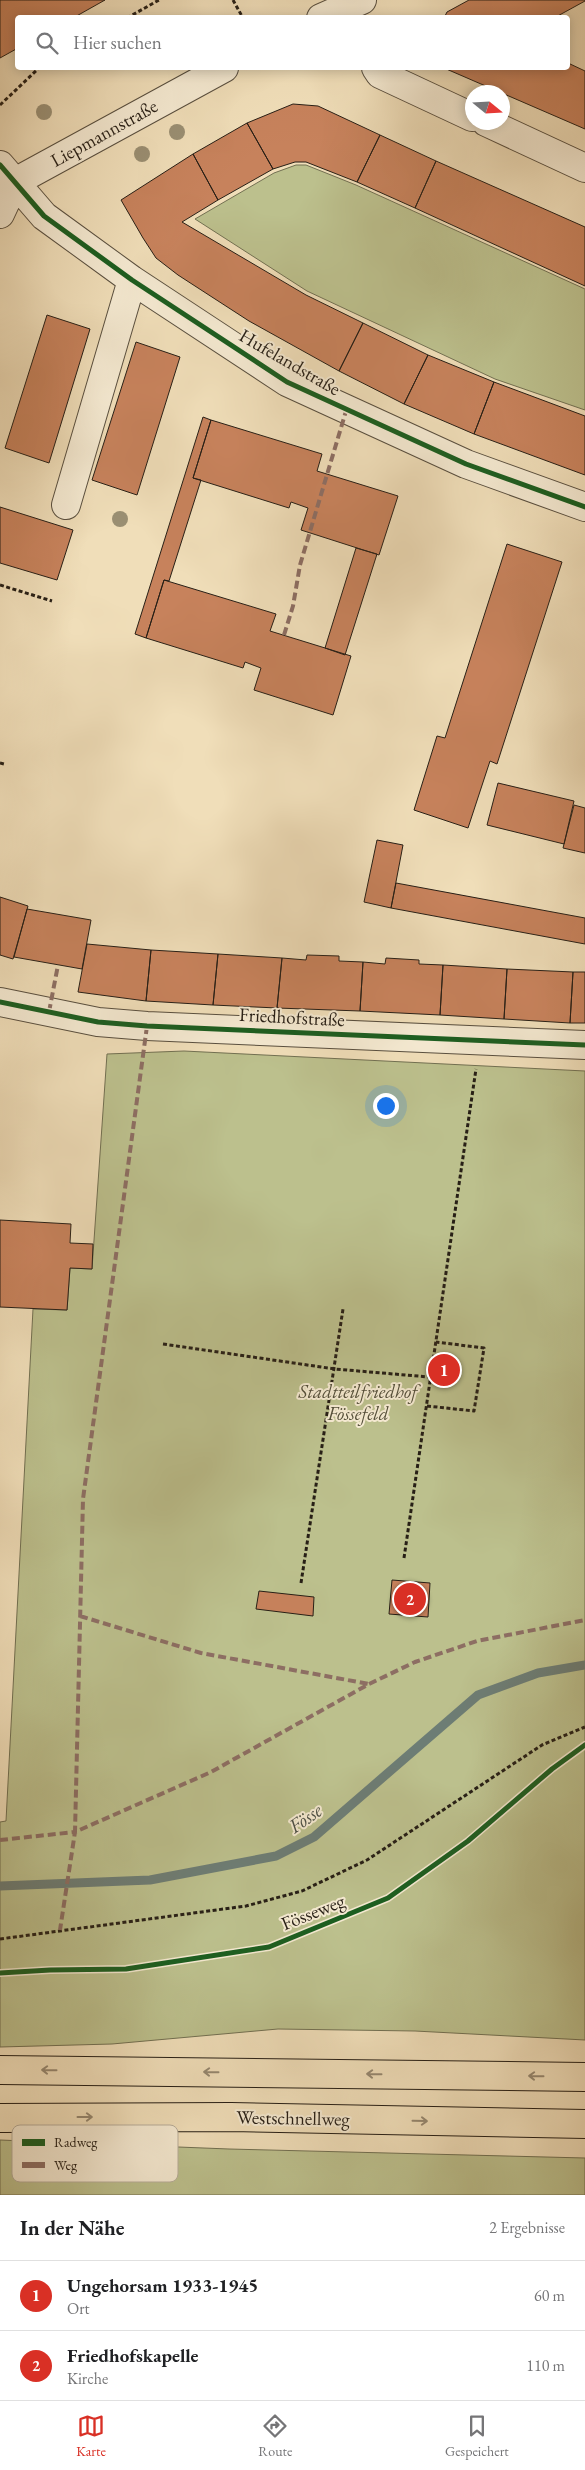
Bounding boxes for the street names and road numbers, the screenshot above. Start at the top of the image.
street label: Liepmannstraße [46,93,162,173]
street label: Hufelandstraße [235,323,345,401]
street label: Friedhofstraße [239,1002,345,1032]
street label: Fösseweg [278,1888,349,1936]
street label: Westschnellweg [236,2105,351,2132]

